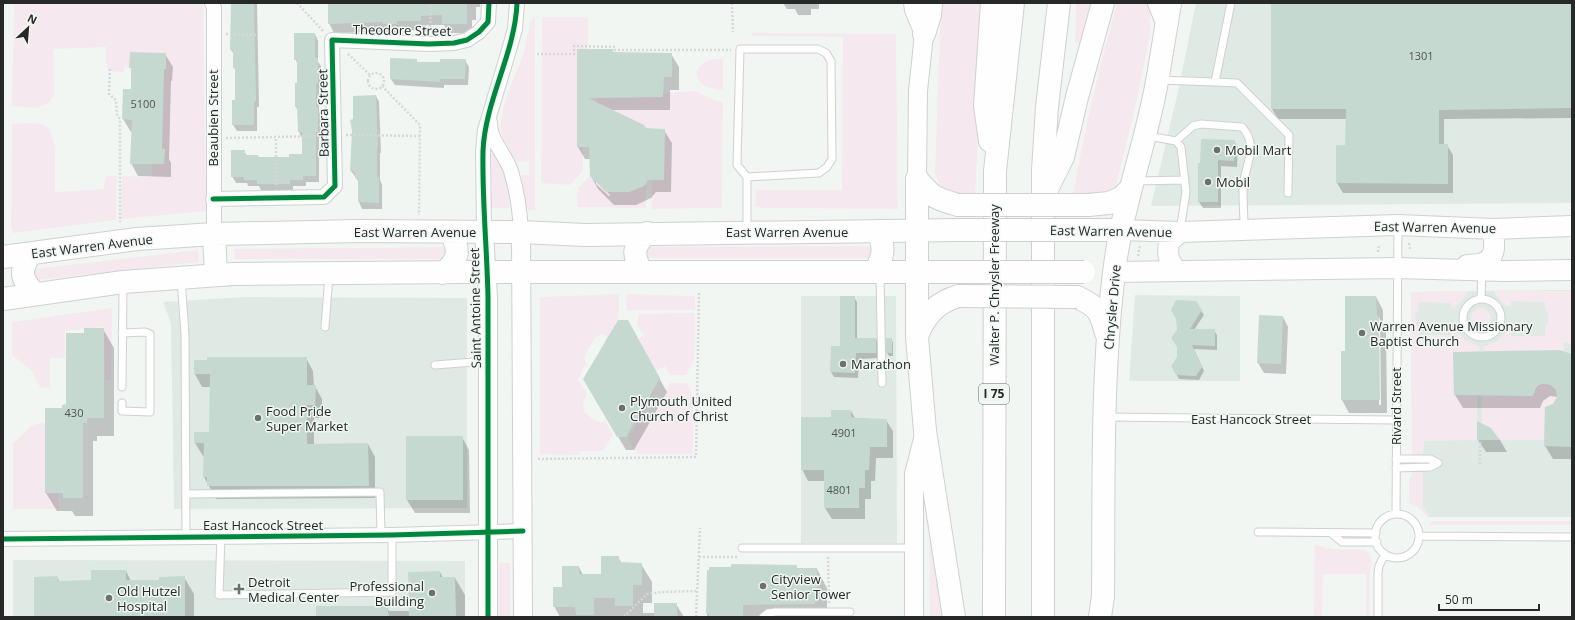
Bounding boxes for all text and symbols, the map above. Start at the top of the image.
north arrow [8,8,48,48]
text: N [25,10,40,27]
street label: Theodore Street [353,20,452,40]
house number: 1301 [1408,48,1434,63]
street label: Barbara Street [313,68,333,157]
street label: Beaubien Street [204,69,222,167]
house number: 5100 [130,96,156,111]
place label: Mobil Mart [1225,141,1292,159]
marker: Mobil Mart [1212,145,1222,155]
place label: Mobil [1216,173,1250,191]
marker: Mobil [1203,177,1213,187]
street label: Walter P. Chrysler Freeway [985,204,1003,366]
street label: East Warren Avenue [1374,217,1496,237]
street label: East Warren Avenue [1050,221,1172,241]
street label: East Warren Avenue [354,223,476,241]
street label: East Warren Avenue [726,223,848,241]
street label: East Warren Avenue [30,230,154,262]
street label: Saint Antoine Street [465,247,485,368]
street label: Chrysler Drive [1099,264,1125,350]
place label: Warren Avenue Missionary Baptist Church [1370,317,1533,350]
marker: Warren Avenue Missionary Baptist Church [1357,328,1367,338]
place label: Marathon [851,355,911,373]
marker: Marathon [838,359,848,369]
street label: Rivard Street [1387,367,1405,445]
road number: I 75 [979,384,1009,404]
place label: Plymouth United Church of Christ [630,392,732,425]
place label: Food Pride Super Market [266,402,348,435]
marker: Plymouth United Church of Christ [617,403,627,413]
house number: 430 [65,405,83,420]
street label: East Hancock Street [1191,410,1311,428]
marker: Food Pride Super Market [253,413,263,423]
house number: 4901 [831,425,857,440]
house number: 4801 [826,482,852,497]
street label: East Hancock Street [203,516,323,534]
place label: Cityview Senior Tower [771,570,852,603]
place label: Detroit Medical Center [248,573,340,606]
place label: Professional Building [349,577,424,610]
marker: Cityview Senior Tower [758,581,768,591]
place label: Old Hutzel Hospital [117,582,181,615]
marker: Detroit Medical Center [233,583,245,595]
scale bar [1439,586,1539,612]
marker: Professional Building [427,588,437,598]
text: 50 m [1445,591,1473,608]
marker: Old Hutzel Hospital [104,593,114,603]

